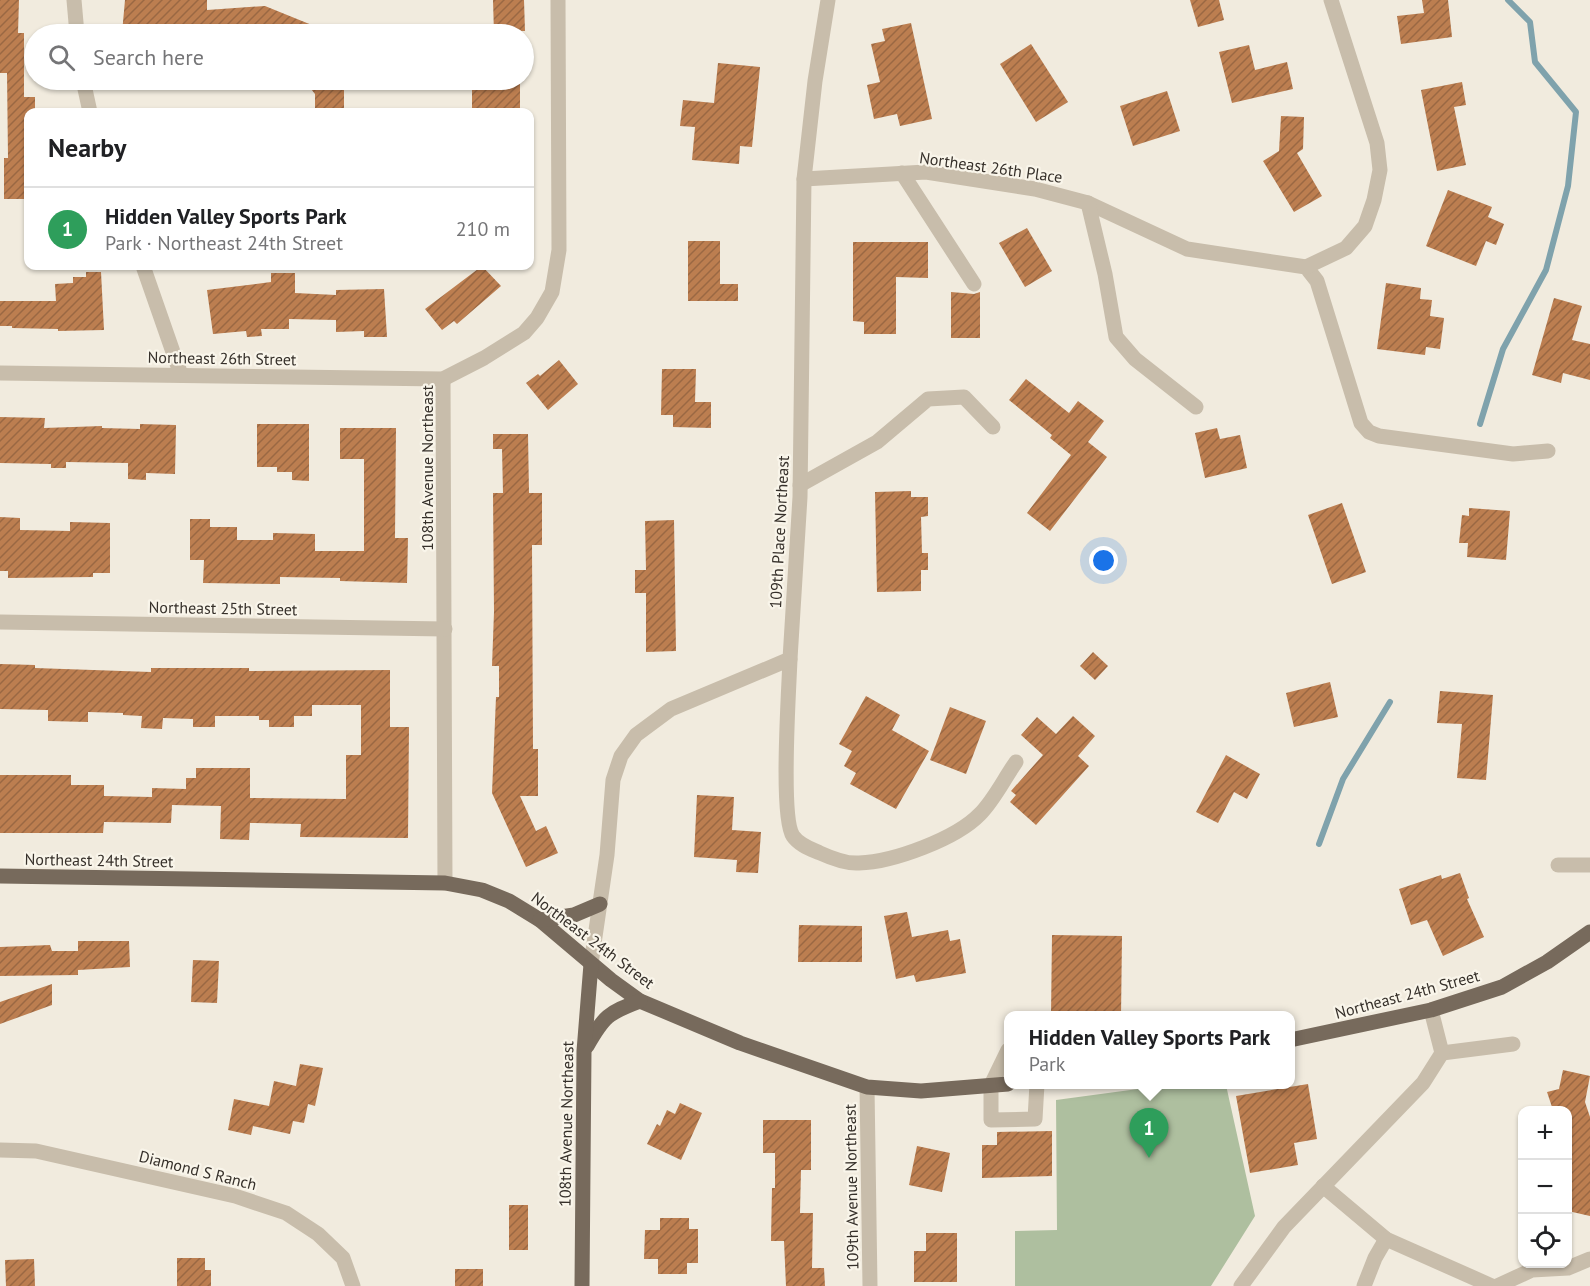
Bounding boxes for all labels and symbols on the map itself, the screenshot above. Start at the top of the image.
street label: Northeast 26th Place [918,147,1064,187]
street label: Northeast 26th Street [147,347,297,369]
street label: 108th Avenue Northeast [417,384,437,551]
street label: 109th Place Northeast [765,454,793,609]
your location [1089,546,1118,575]
street label: Northeast 25th Street [148,597,298,619]
street label: Northeast 24th Street [24,849,174,871]
street label: Northeast 24th Street [528,887,659,993]
street label: Northeast 24th Street [1333,965,1482,1023]
street label: 108th Avenue Northeast [555,1040,577,1207]
street label: 109th Avenue Northeast [840,1103,862,1270]
pin: 1 [1130,1108,1168,1158]
street label: Diamond S Ranch [137,1146,259,1194]

